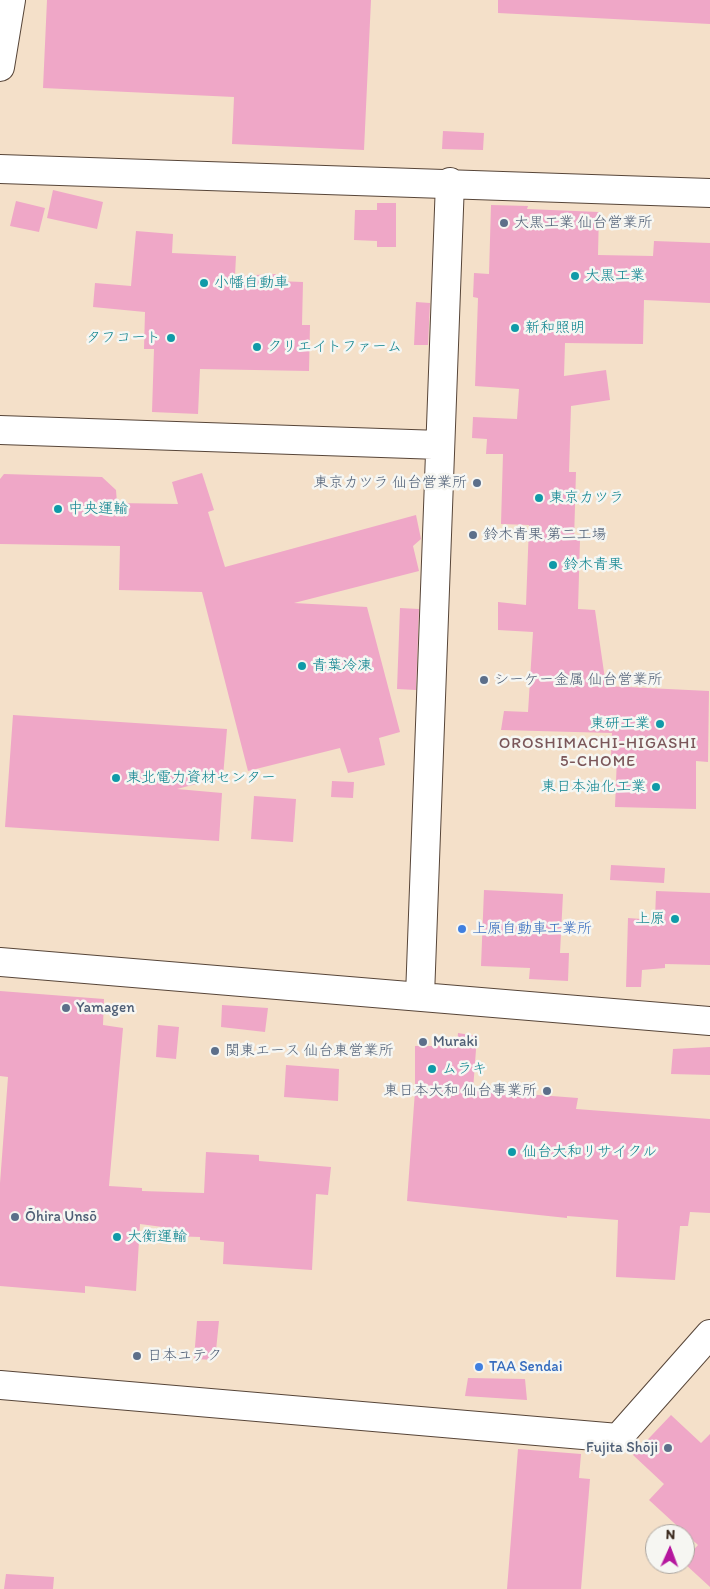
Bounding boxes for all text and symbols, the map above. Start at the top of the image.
place label: 大黒工業 仙台営業所 [514,214,652,232]
marker: 大黒工業 仙台営業所 [498,217,510,229]
place label: 大黒工業 [585,267,645,285]
marker: 大黒工業 [569,270,581,282]
place label: 小幡自動車 [214,274,289,292]
marker: 小幡自動車 [198,277,210,289]
place label: 新和照明 [525,319,585,337]
marker: 新和照明 [509,322,521,334]
place label: タフコート [86,329,161,347]
marker: タフコート [165,332,177,344]
place label: クリエイトファーム [267,338,402,356]
marker: クリエイトファーム [251,341,263,353]
place label: 東京カツラ 仙台営業所 [314,474,467,492]
marker: 東京カツラ 仙台営業所 [471,477,483,489]
place label: 東京カツラ [549,489,624,507]
marker: 東京カツラ [533,492,545,504]
place label: 中央運輸 [68,500,128,518]
marker: 中央運輸 [52,503,64,515]
place label: 鈴木青果 第二工場 [483,526,606,544]
marker: 鈴木青果 第二工場 [467,529,479,541]
place label: 鈴木青果 [563,556,623,574]
marker: 鈴木青果 [547,559,559,571]
place label: 青葉冷凍 [312,657,372,675]
marker: 青葉冷凍 [296,660,308,672]
place label: シーケー金属 仙台営業所 [494,671,662,689]
marker: シーケー金属 仙台営業所 [478,674,490,686]
place label: 東研工業 [590,715,650,733]
marker: 東研工業 [654,718,666,730]
district label: OROSHIMACHI-HIGASHI 5-CHOME [498,734,698,772]
place label: 東北電力資材センター [126,769,276,787]
marker: 東北電力資材センター [110,772,122,784]
place label: 東日本油化工業 [541,778,646,796]
marker: 東日本油化工業 [650,781,662,793]
place label: 上原 [635,910,665,928]
marker: 上原 [669,913,681,925]
place label: 上原自動車工業所 [472,920,592,938]
marker: 上原自動車工業所 [456,923,468,935]
place label: Yamagen [76,999,135,1017]
marker: Yamagen [60,1002,72,1014]
place label: Muraki [433,1033,478,1051]
marker: Muraki [417,1036,429,1048]
place label: 関東エース 仙台東営業所 [225,1042,393,1060]
marker: 関東エース 仙台東営業所 [209,1045,221,1057]
place label: ムラキ [442,1060,487,1078]
marker: ムラキ [426,1063,438,1075]
place label: 東日本大和 仙台事業所 [384,1082,537,1100]
marker: 東日本大和 仙台事業所 [541,1085,553,1097]
place label: 仙台大和リサイクル [522,1143,657,1161]
marker: 仙台大和リサイクル [506,1146,518,1158]
place label: Ōhira Unsō [25,1208,97,1226]
marker: Ōhira Unsō [9,1211,21,1223]
place label: 大衡運輸 [127,1228,187,1246]
marker: 大衡運輸 [111,1231,123,1243]
place label: 日本ユテク [147,1347,222,1365]
marker: 日本ユテク [131,1350,143,1362]
place label: TAA Sendai [489,1358,562,1376]
marker: TAA Sendai [473,1361,485,1373]
place label: Fujita Shōji [586,1439,658,1457]
marker: Fujita Shōji [662,1442,674,1454]
north arrow [645,1524,695,1574]
text: N [665,1526,676,1543]

